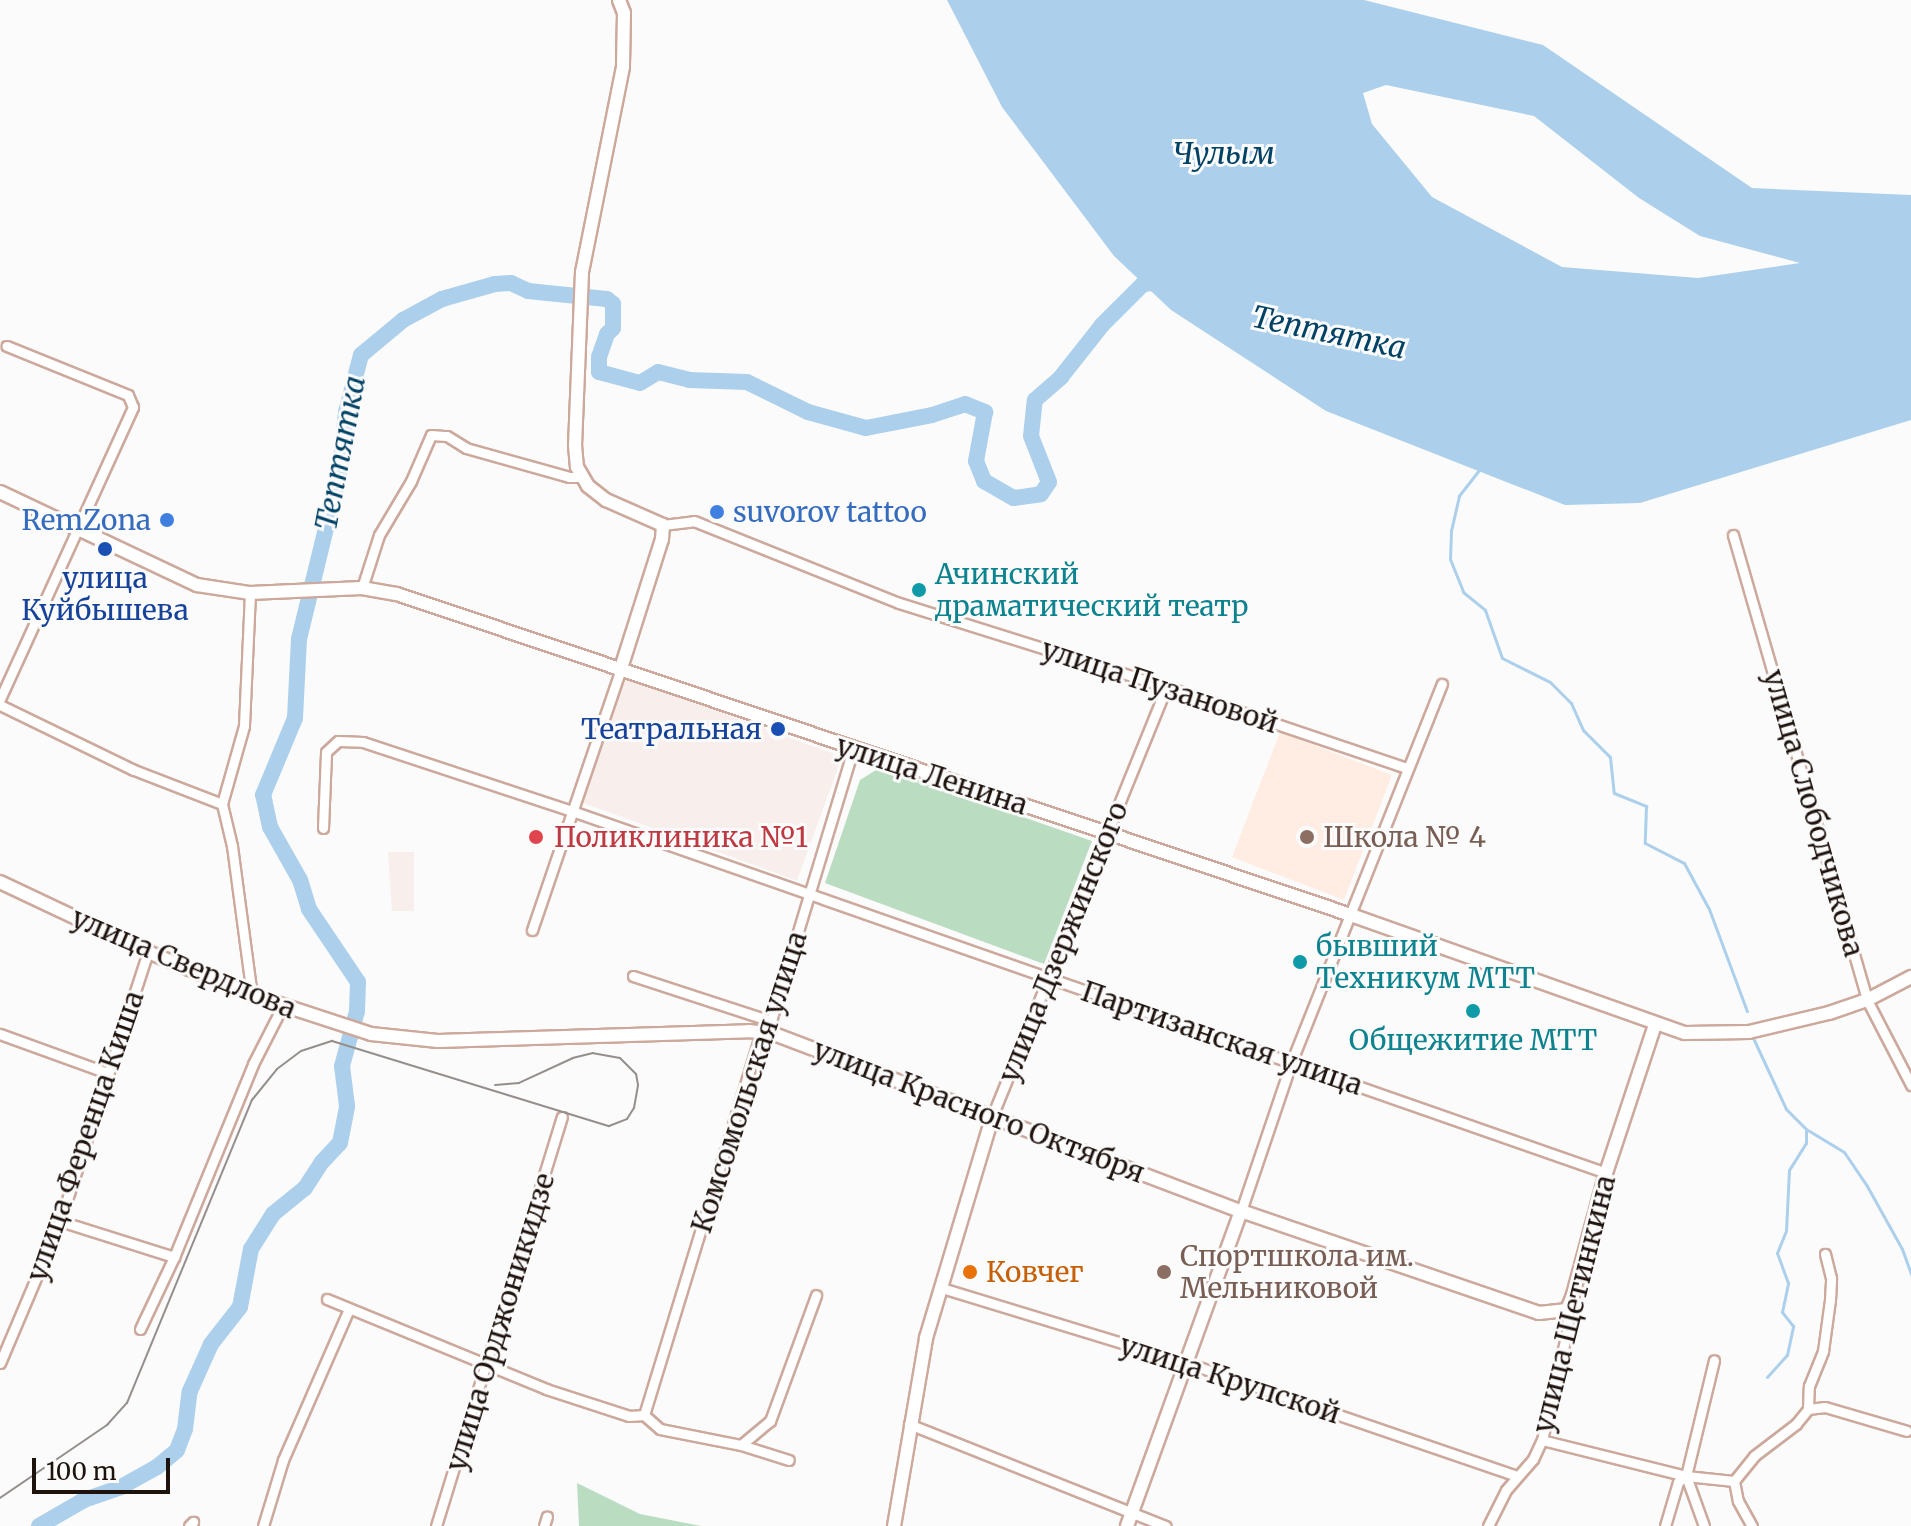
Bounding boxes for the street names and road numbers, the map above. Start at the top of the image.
street label: улица Пузановой [1037,632,1283,740]
street label: улица Слободчикова [1757,666,1871,960]
street label: улица Ленина [832,728,1032,822]
street label: улица Дзержинского [991,797,1135,1087]
street label: улица Свердлова [67,901,301,1025]
street label: Комсомольская улица [684,927,814,1237]
street label: Партизанская улица [1077,974,1367,1102]
street label: улица Ференца Киша [19,986,151,1286]
street label: улица Красного Октября [809,1032,1149,1190]
street label: улица Орджоникидзе [439,1169,561,1475]
street label: улица Щетинкина [1526,1172,1622,1436]
street label: улица Крупской [1116,1328,1344,1430]

